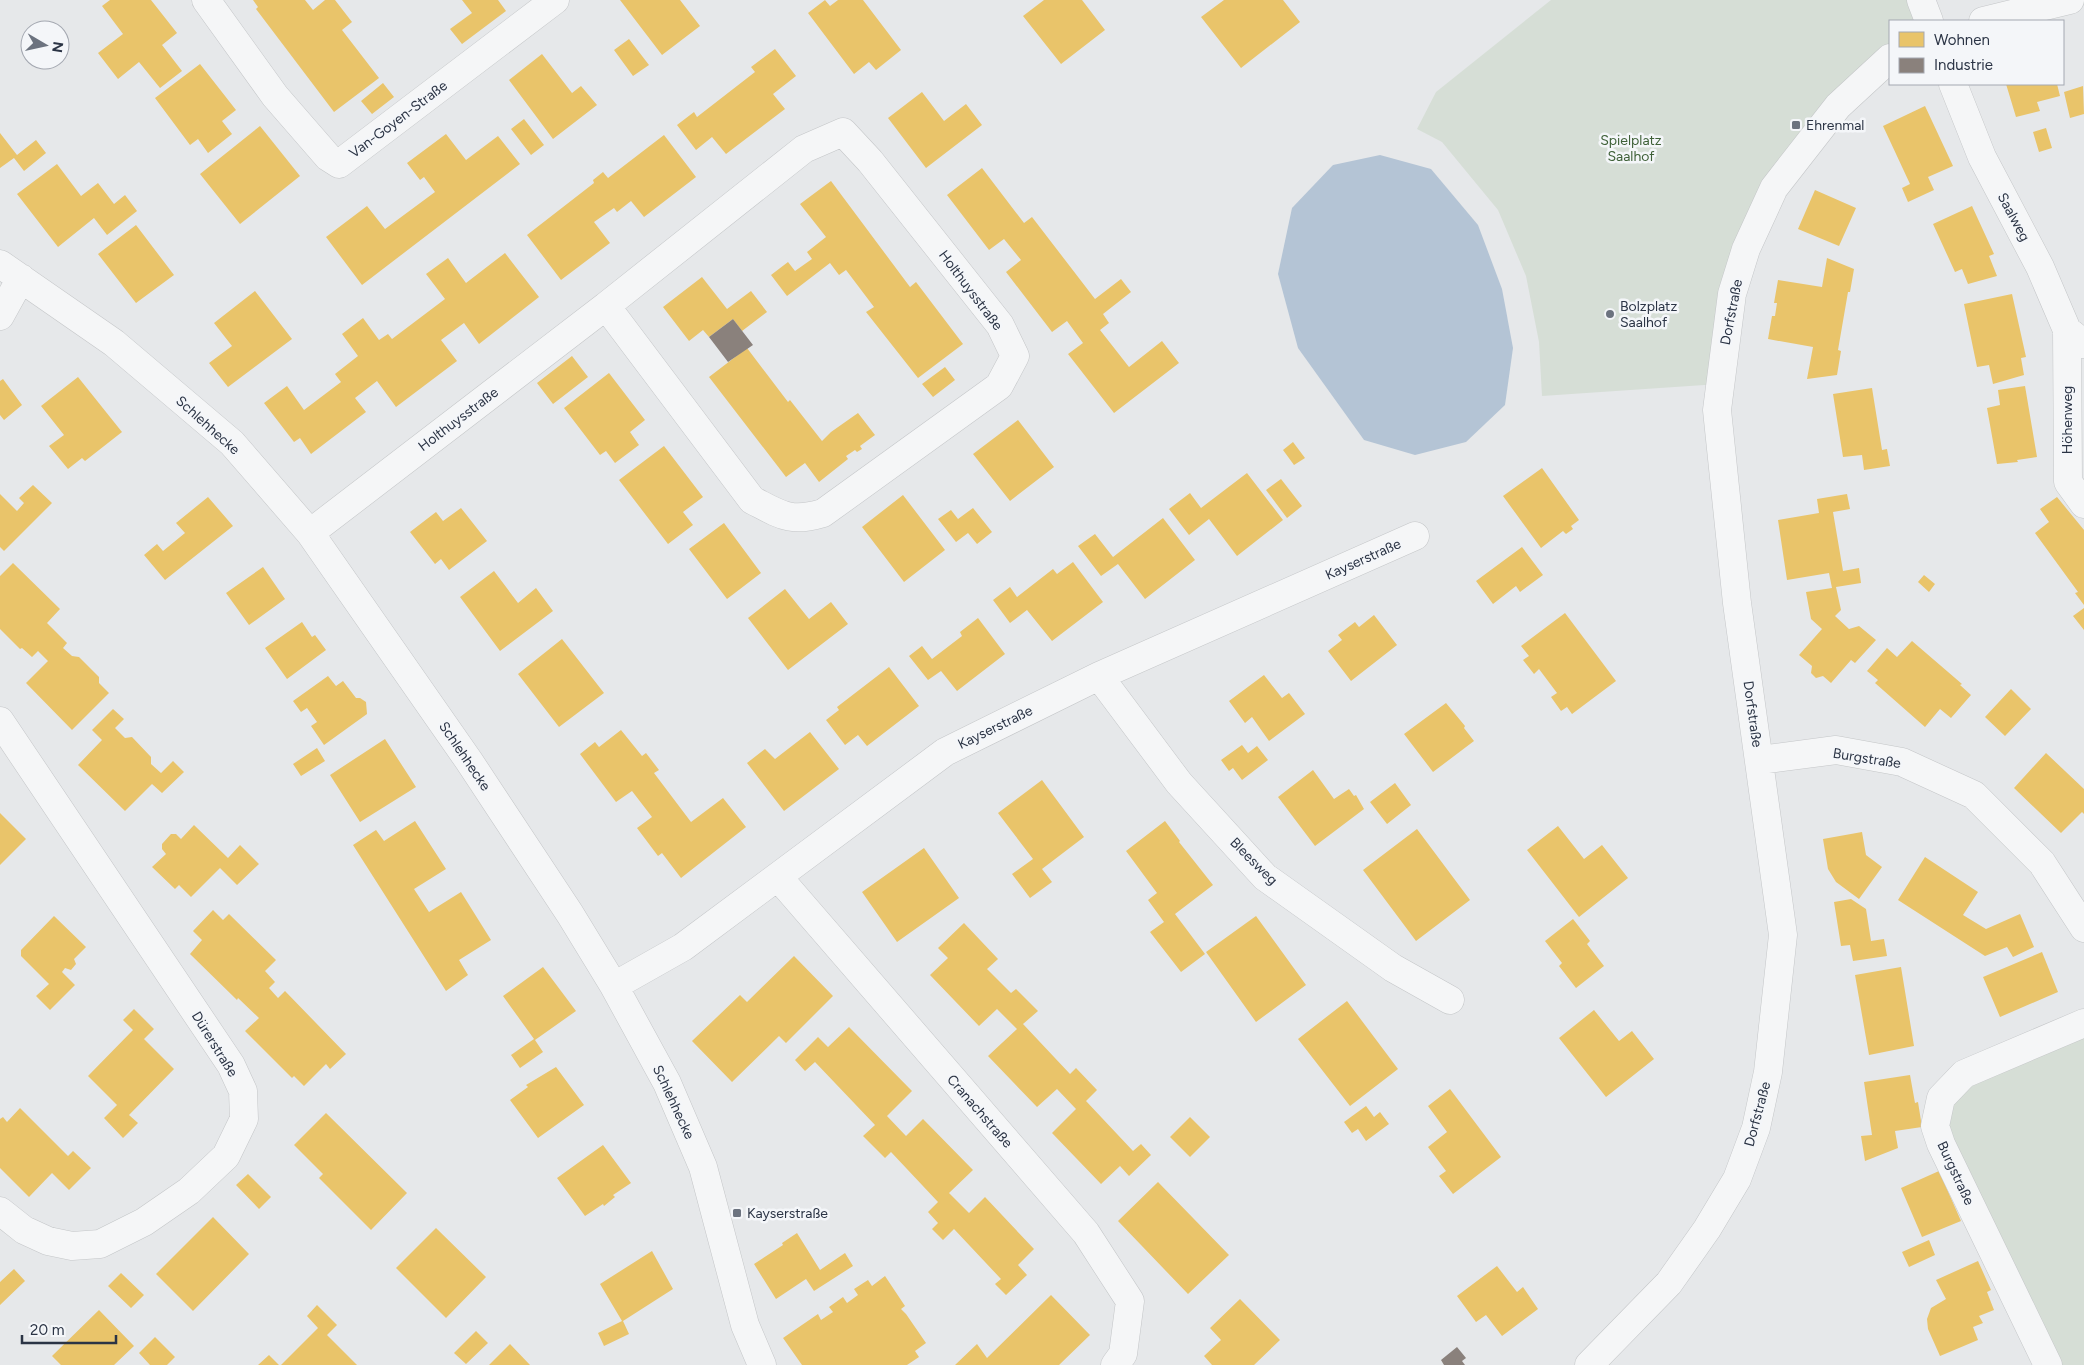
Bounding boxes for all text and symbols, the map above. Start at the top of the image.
north arrow [20,20,70,70]
legend [1889,20,2064,85]
text: Wohnen [1934,31,1990,49]
text: N [48,40,67,54]
text: Industrie [1934,56,1993,74]
street label: Van-Goyen-Straße [346,77,451,162]
place label: Ehrenmal [1806,117,1864,134]
marker: Ehrenmal [1790,119,1802,131]
park label: Spielplatz Saalhof [1600,132,1662,165]
street label: Saalweg [1994,190,2033,244]
street label: Holthuysstraße [935,247,1006,334]
street label: Dorfstraße [1717,277,1746,347]
place label: Bolzplatz Saalhof [1620,298,1677,331]
marker: Bolzplatz Saalhof [1604,308,1616,320]
street label: Holthuysstraße [415,384,502,455]
street label: Höhenweg [2059,386,2076,454]
street label: Schlehhecke [172,392,243,459]
street label: Kayserstraße [1323,535,1404,584]
street label: Dorfstraße [1739,680,1766,749]
street label: Kayserstraße [955,702,1036,753]
street label: Schlehhecke [435,718,494,794]
street label: Burgstraße [1832,745,1902,772]
street label: Bleesweg [1226,834,1281,889]
street label: Dürerstraße [188,1008,242,1080]
street label: Schlehhecke [649,1062,698,1142]
street label: Cranachstraße [943,1071,1016,1152]
street label: Dorfstraße [1741,1079,1774,1149]
street label: Burgstraße [1933,1139,1978,1208]
place label: Kayserstraße [747,1205,828,1222]
marker: Kayserstraße [731,1207,743,1219]
scale bar [22,1312,116,1344]
text: 20 m [30,1321,64,1339]

